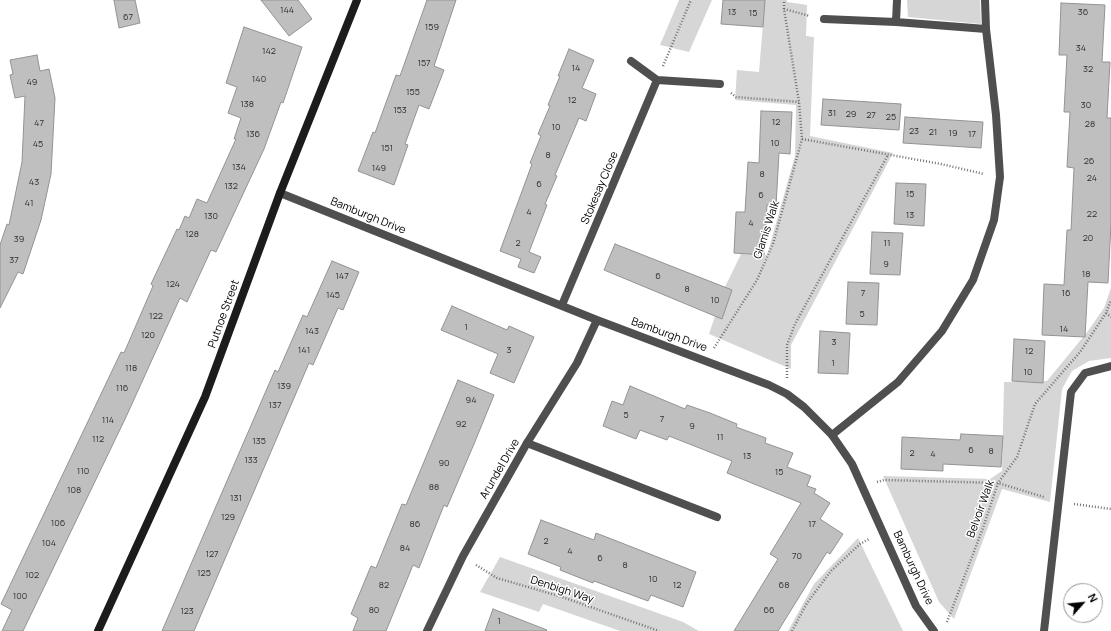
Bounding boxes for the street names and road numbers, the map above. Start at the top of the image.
street label: Stokesay Close [579,150,621,226]
street label: Bamburgh Drive [328,195,408,237]
street label: Glamis Walk [751,199,783,261]
street label: Putnoe Street [206,278,242,350]
street label: Bamburgh Drive [629,315,709,355]
street label: Arundel Drive [477,437,523,501]
street label: Belvoir Walk [964,478,998,540]
street label: Bamburgh Drive [890,529,936,607]
street label: Denbigh Way [529,574,595,606]

